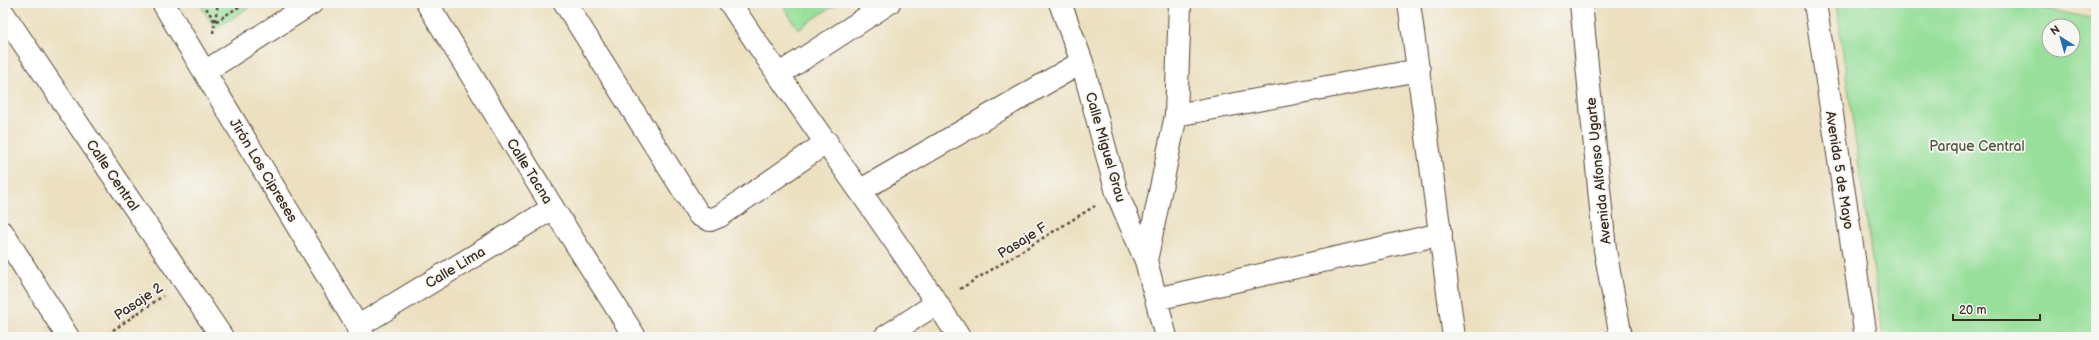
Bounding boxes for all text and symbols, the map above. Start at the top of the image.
north arrow [2041,18,2081,58]
text: N [2048,23,2062,38]
street label: Calle Miguel Grau [1082,90,1129,204]
street label: Avenida Alfonso Ugarte [1582,97,1615,245]
street label: Avenida 5 de Mayo [1822,110,1857,231]
street label: Jirón Los Cipreses [226,115,301,225]
street label: Calle Tacna [503,135,556,207]
street label: Calle Central [83,136,143,214]
park label: Parque Central [1929,138,2025,155]
street label: Pasaje F [995,218,1051,262]
street label: Calle Lima [422,243,488,292]
street label: Pasaje 2 [111,279,166,324]
scale bar [1953,296,2040,322]
text: 20 m [1959,303,1986,318]

